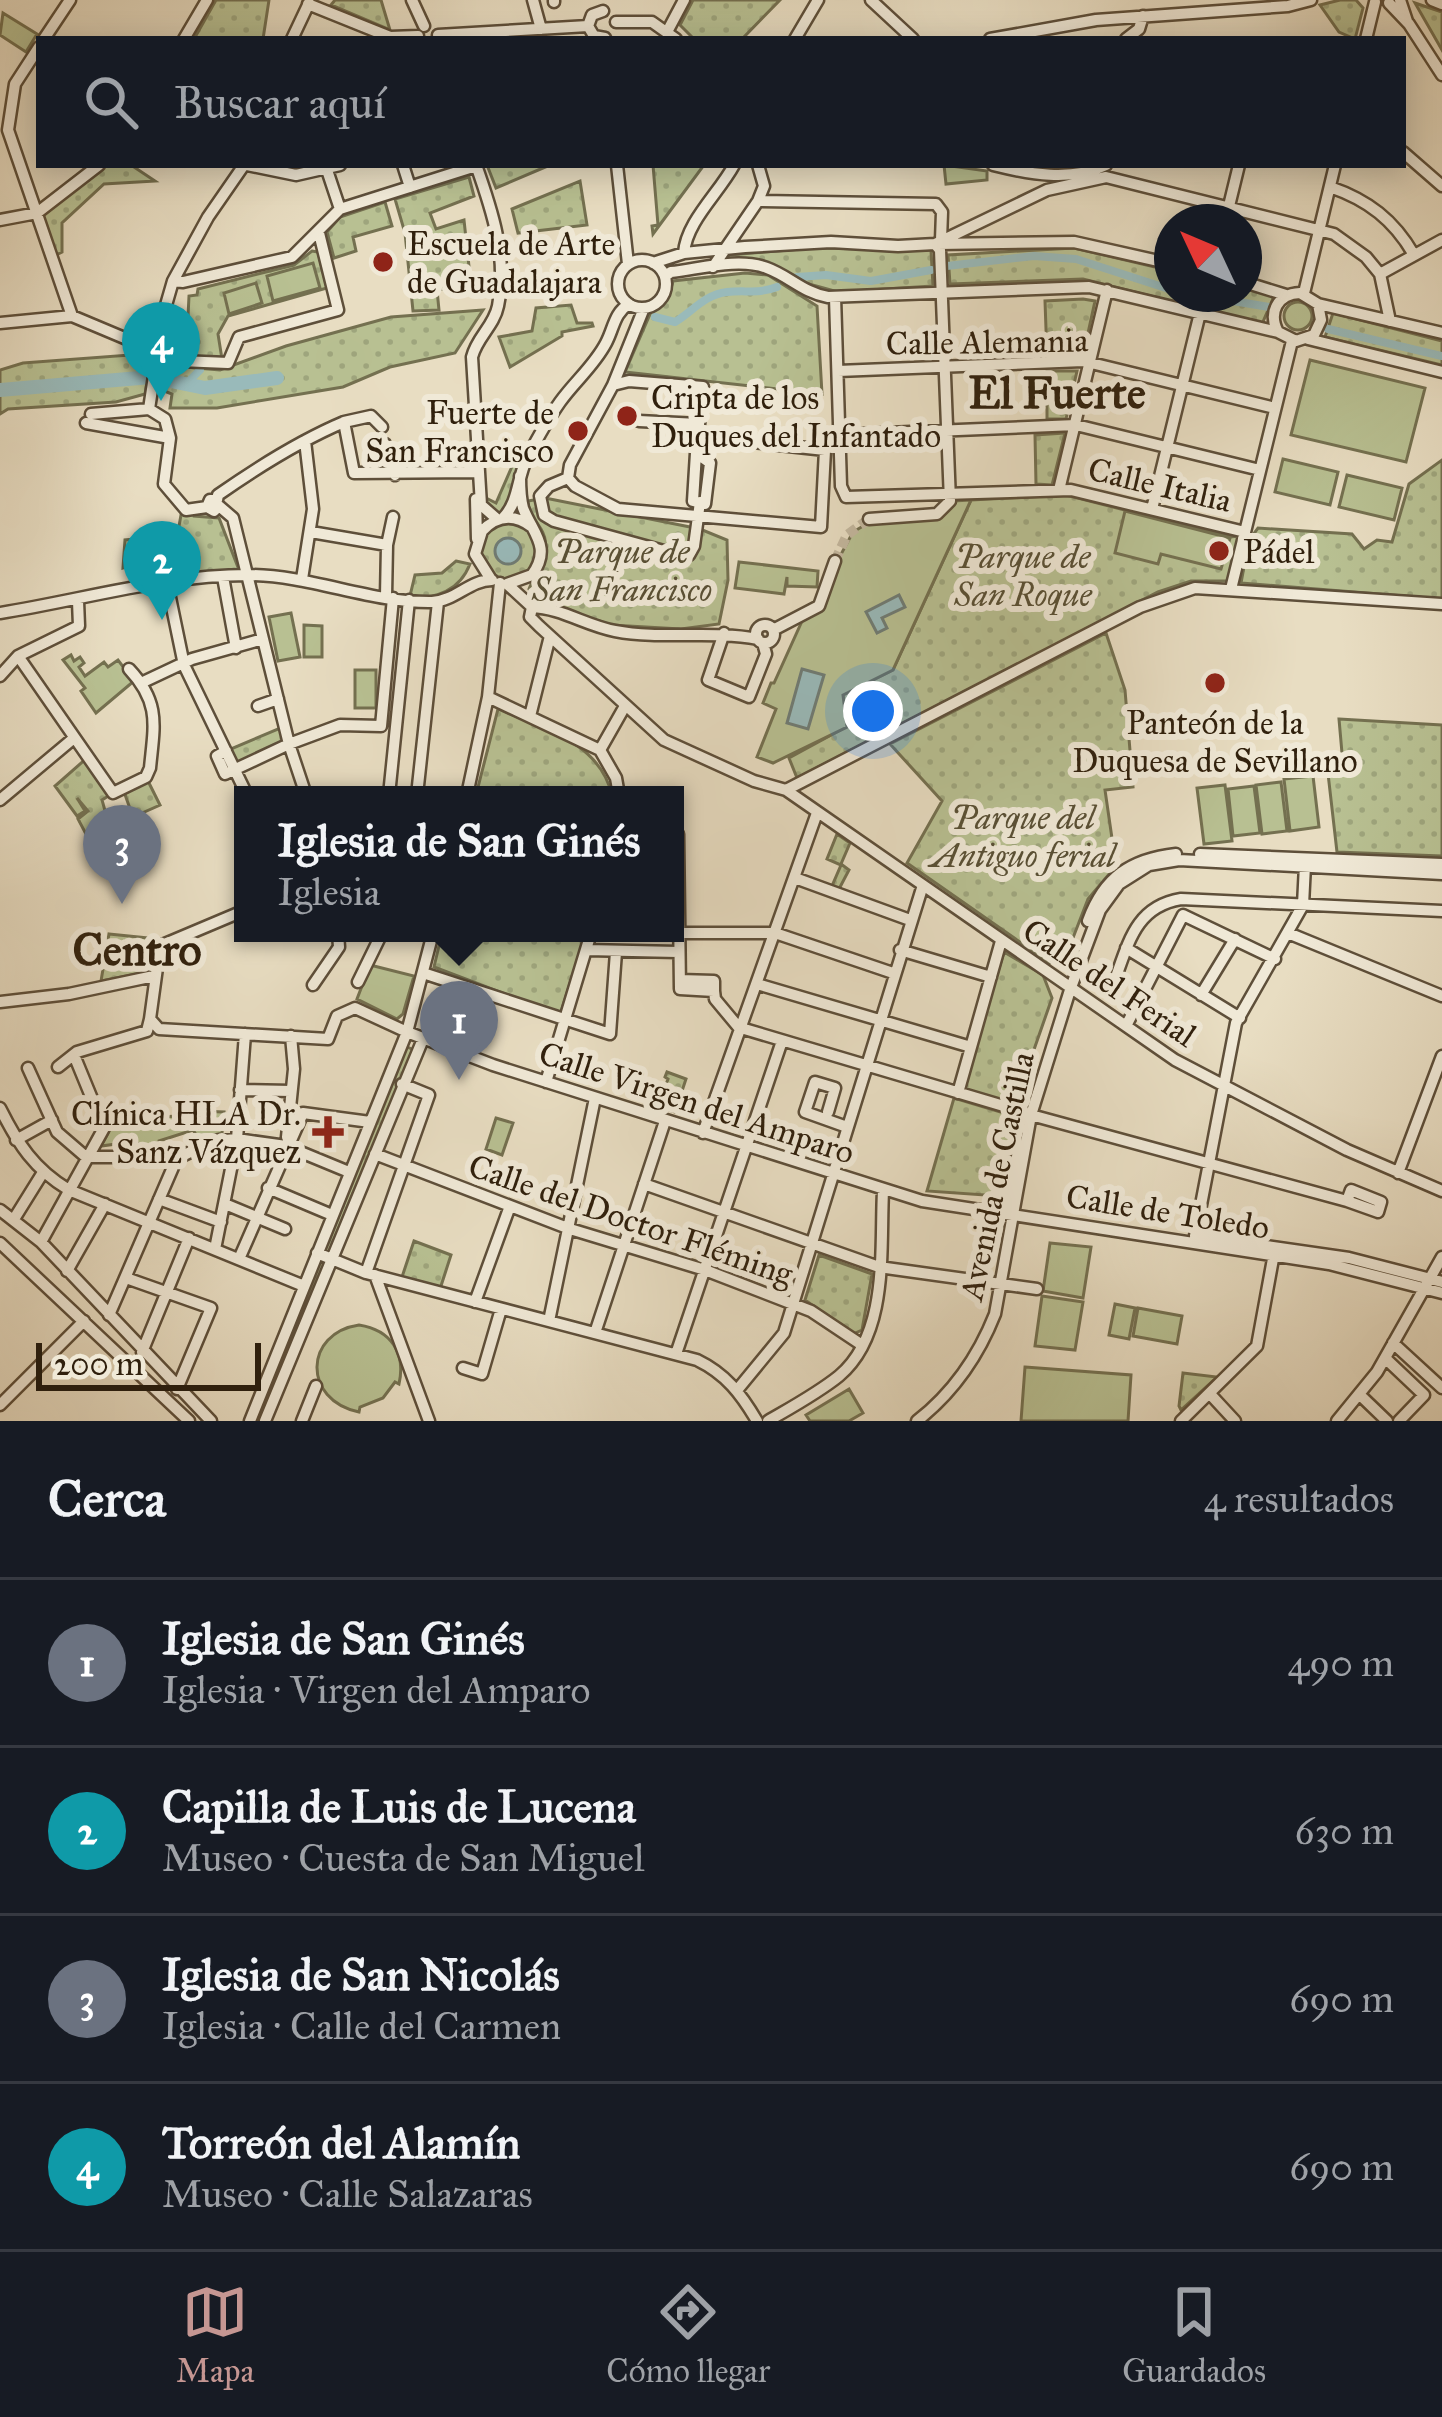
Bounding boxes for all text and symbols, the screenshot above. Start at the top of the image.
search box [36,36,1406,168]
icon: search [78,69,144,135]
text: Buscar aquí [174,75,386,130]
north arrow [1154,204,1262,312]
place label: Escuela de Arte de Guadalajara [407,224,615,302]
marker: Escuela de Arte de Guadalajara [370,249,396,275]
pin: 4 [122,302,200,401]
street label: Calle Alemania [886,320,1089,364]
district label: El Fuerte [968,365,1146,420]
place label: Cripta de los Duques del Infantado [651,378,941,456]
place label: Fuerte de San Francisco [365,393,554,471]
marker: Cripta de los Duques del Infantado [614,403,640,429]
marker: Fuerte de San Francisco [565,418,591,444]
street label: Calle Italia [1084,449,1235,521]
pin: 2 [123,521,201,620]
park label: Parque de San Francisco [531,532,712,610]
place label: Pádel [1243,532,1315,572]
park label: Parque de San Roque [953,537,1093,615]
marker: Pádel [1206,538,1232,564]
marker: Panteón de la Duquesa de Sevillano [1202,670,1228,696]
your location [843,681,903,741]
place label: Panteón de la Duquesa de Sevillano [1072,703,1358,781]
popup [234,786,684,942]
park label: Parque del Antiguo ferial [927,798,1119,876]
pin: 3 [83,805,161,904]
text: Iglesia de San Ginés [278,813,640,868]
text: Iglesia [278,868,380,916]
street label: Calle del Ferial [1015,910,1204,1055]
district label: Centro [72,922,202,977]
pin: 1 [420,981,498,1080]
street label: Calle Virgen del Amparo [534,1033,859,1173]
street label: Avenida de Castilla [951,1048,1043,1306]
place label: Clínica HLA Dr. Sanz Vázquez [71,1094,301,1172]
marker: Clínica HLA Dr. Sanz Vázquez [312,1116,344,1148]
street label: Calle del Doctor Fléming [463,1146,799,1294]
street label: Calle de Toledo [1063,1176,1272,1248]
scale bar [36,1337,261,1390]
text: 200 m [54,1344,144,1384]
text: Cerca [48,1468,166,1530]
text: 4 resultados [1204,1475,1394,1523]
text: Iglesia de San Ginés [162,1611,525,1666]
text: 1 [79,1639,95,1687]
text: 490 m [1287,1639,1394,1687]
text: Iglesia · Virgen del Amparo [162,1666,590,1714]
text: Capilla de Luis de Lucena [162,1779,636,1834]
text: 2 [77,1807,97,1855]
text: 630 m [1295,1807,1394,1855]
text: Museo · Cuesta de San Miguel [162,1834,645,1882]
text: Iglesia de San Nicolás [162,1947,560,2002]
text: 3 [79,1975,95,2023]
text: 690 m [1289,1975,1394,2023]
text: Iglesia · Calle del Carmen [162,2002,561,2050]
text: Torreón del Alamín [162,2115,520,2170]
text: 4 [76,2143,98,2191]
text: 690 m [1289,2143,1394,2191]
text: Museo · Calle Salazaras [162,2170,533,2218]
tab: Mapa [176,2279,254,2391]
tab: Cómo llegar [606,2279,770,2391]
tab: Guardados [1122,2279,1266,2391]

